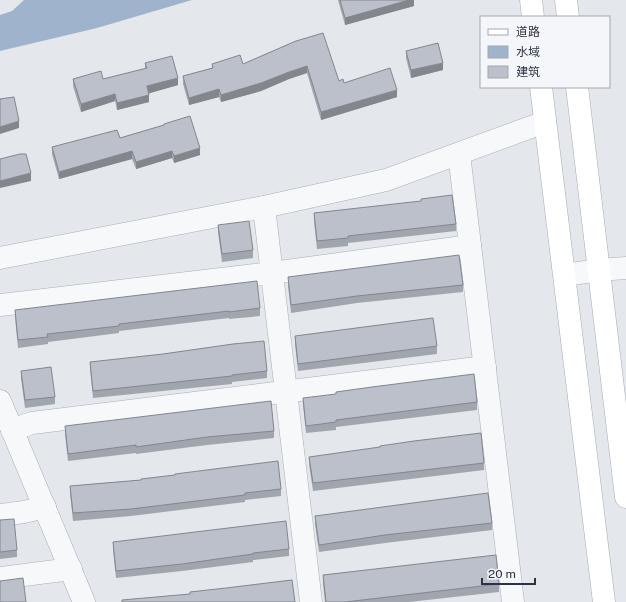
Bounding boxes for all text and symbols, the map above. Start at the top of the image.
legend [480,16,610,88]
text: 道路 [516,25,540,39]
text: 水域 [516,45,540,59]
text: 建筑 [516,65,540,79]
scale bar [482,560,535,586]
text: 20 m [488,567,516,581]

